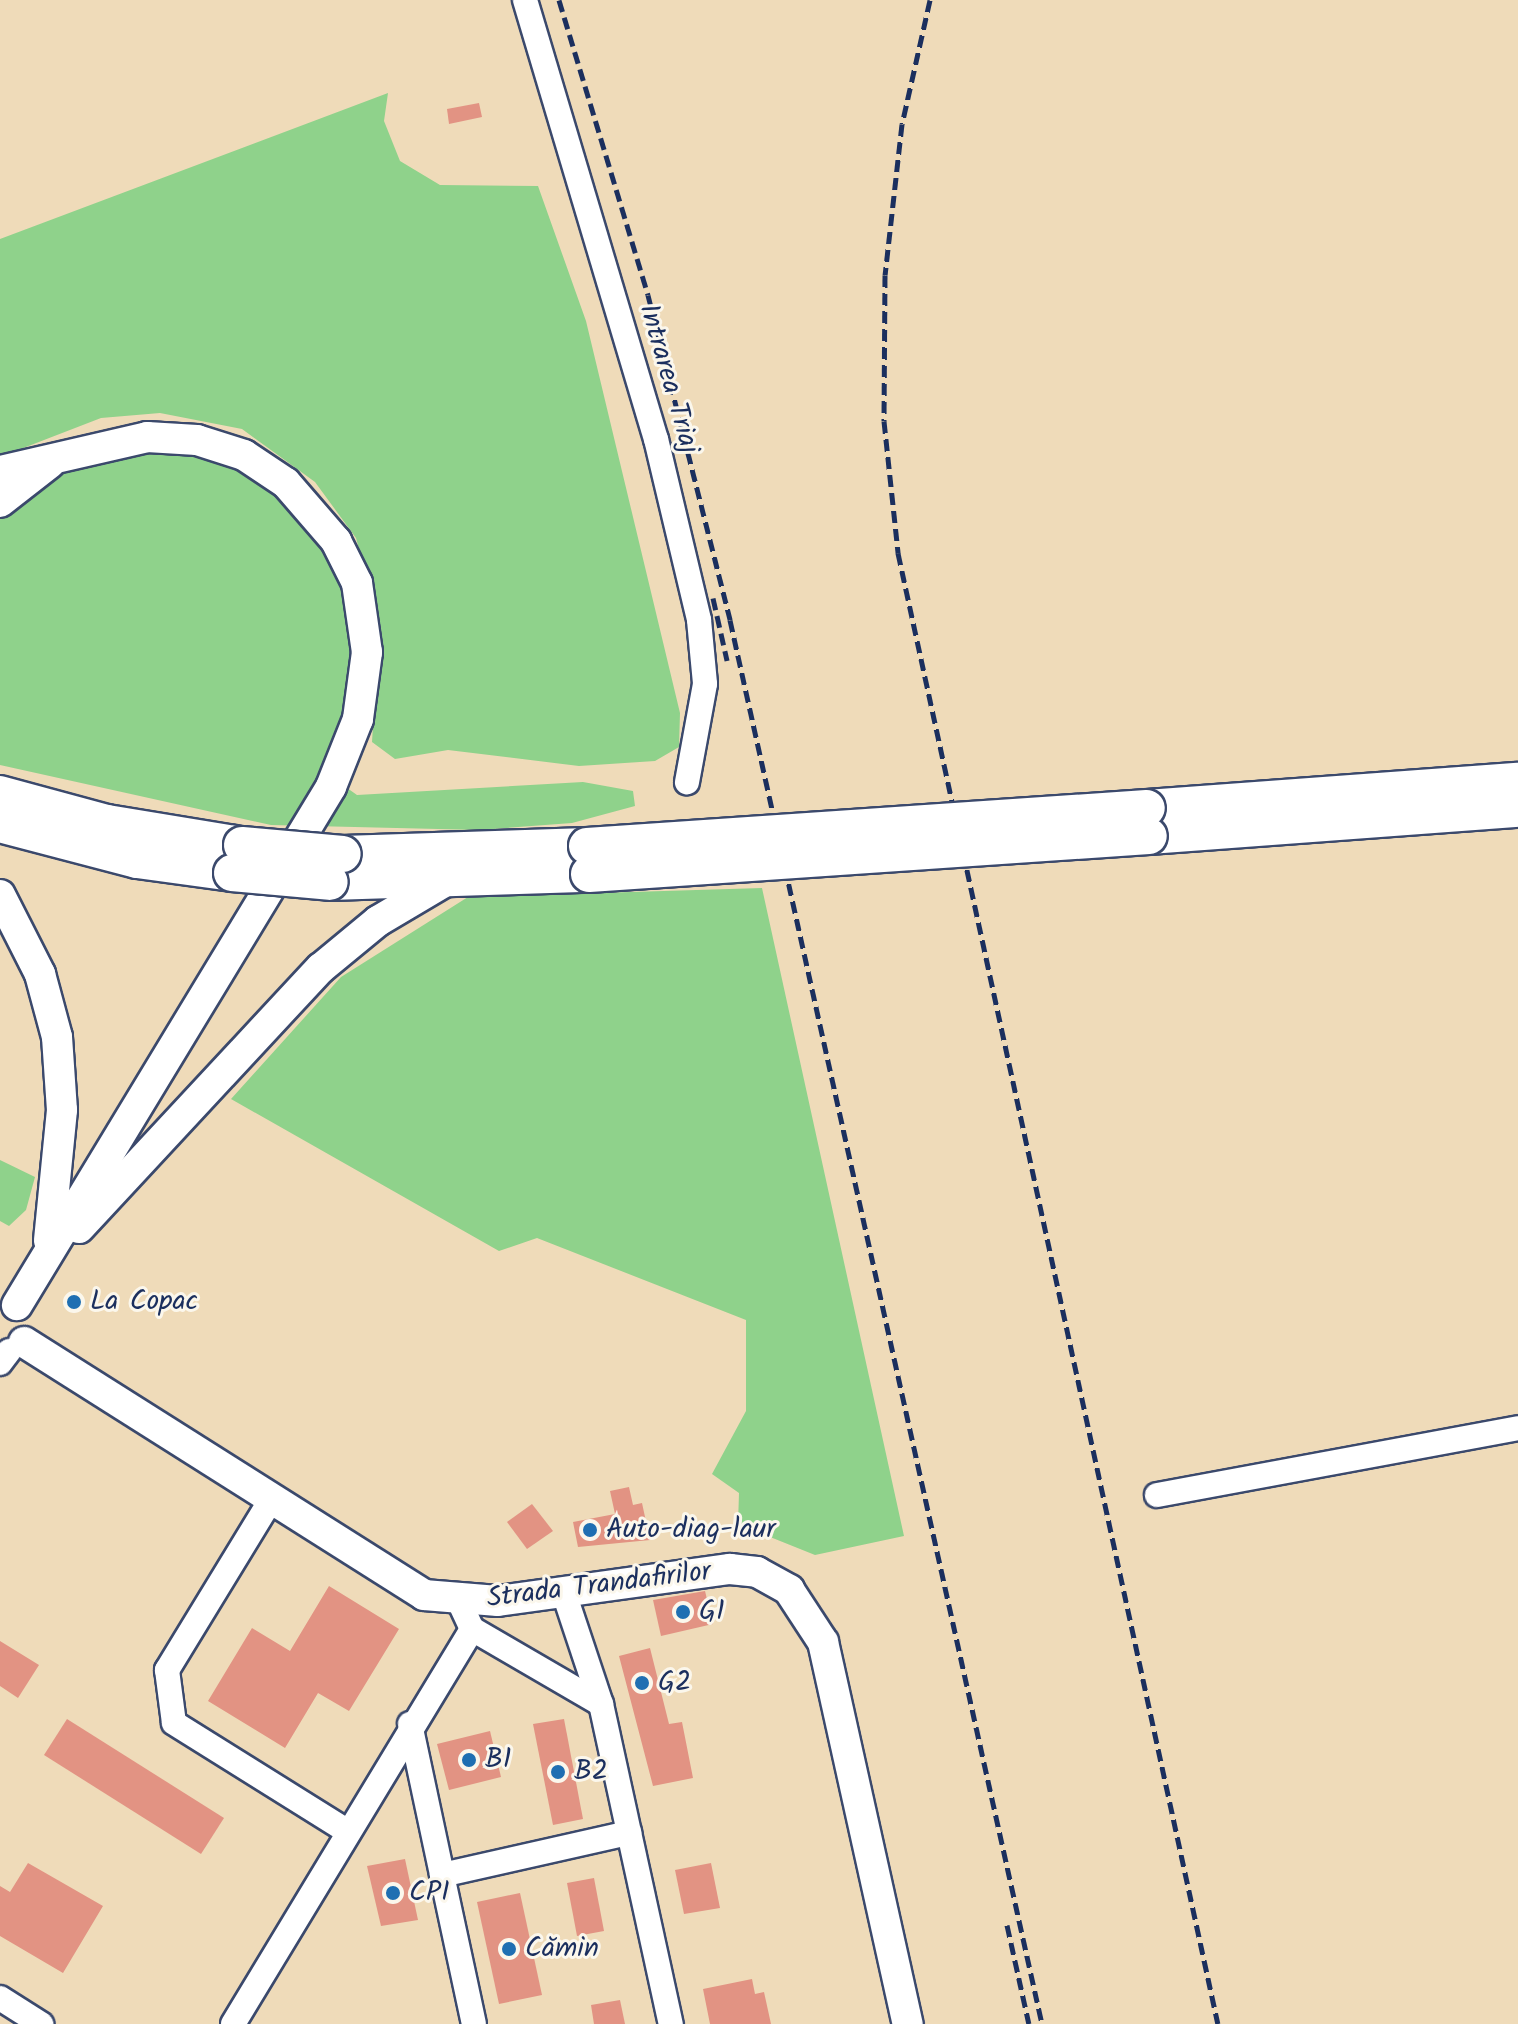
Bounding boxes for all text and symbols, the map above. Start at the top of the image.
street label: Intrarea Triaj [631,300,705,458]
place label: La Copac [90,1285,198,1319]
marker: La Copac [65,1293,83,1311]
place label: Auto-diag-laur [606,1513,776,1547]
marker: Auto-diag-laur [581,1521,599,1539]
street label: Strada Trandafirilor [485,1556,713,1616]
place label: G1 [699,1595,725,1629]
marker: G1 [674,1603,692,1621]
place label: G2 [658,1666,691,1700]
marker: G2 [633,1674,651,1692]
place label: B1 [485,1743,512,1777]
marker: B1 [460,1751,478,1769]
place label: B2 [574,1755,608,1789]
marker: B2 [549,1763,567,1781]
place label: CPI [409,1876,450,1910]
marker: CPI [384,1884,402,1902]
place label: Cămin [525,1932,599,1966]
marker: Cămin [500,1940,518,1958]

